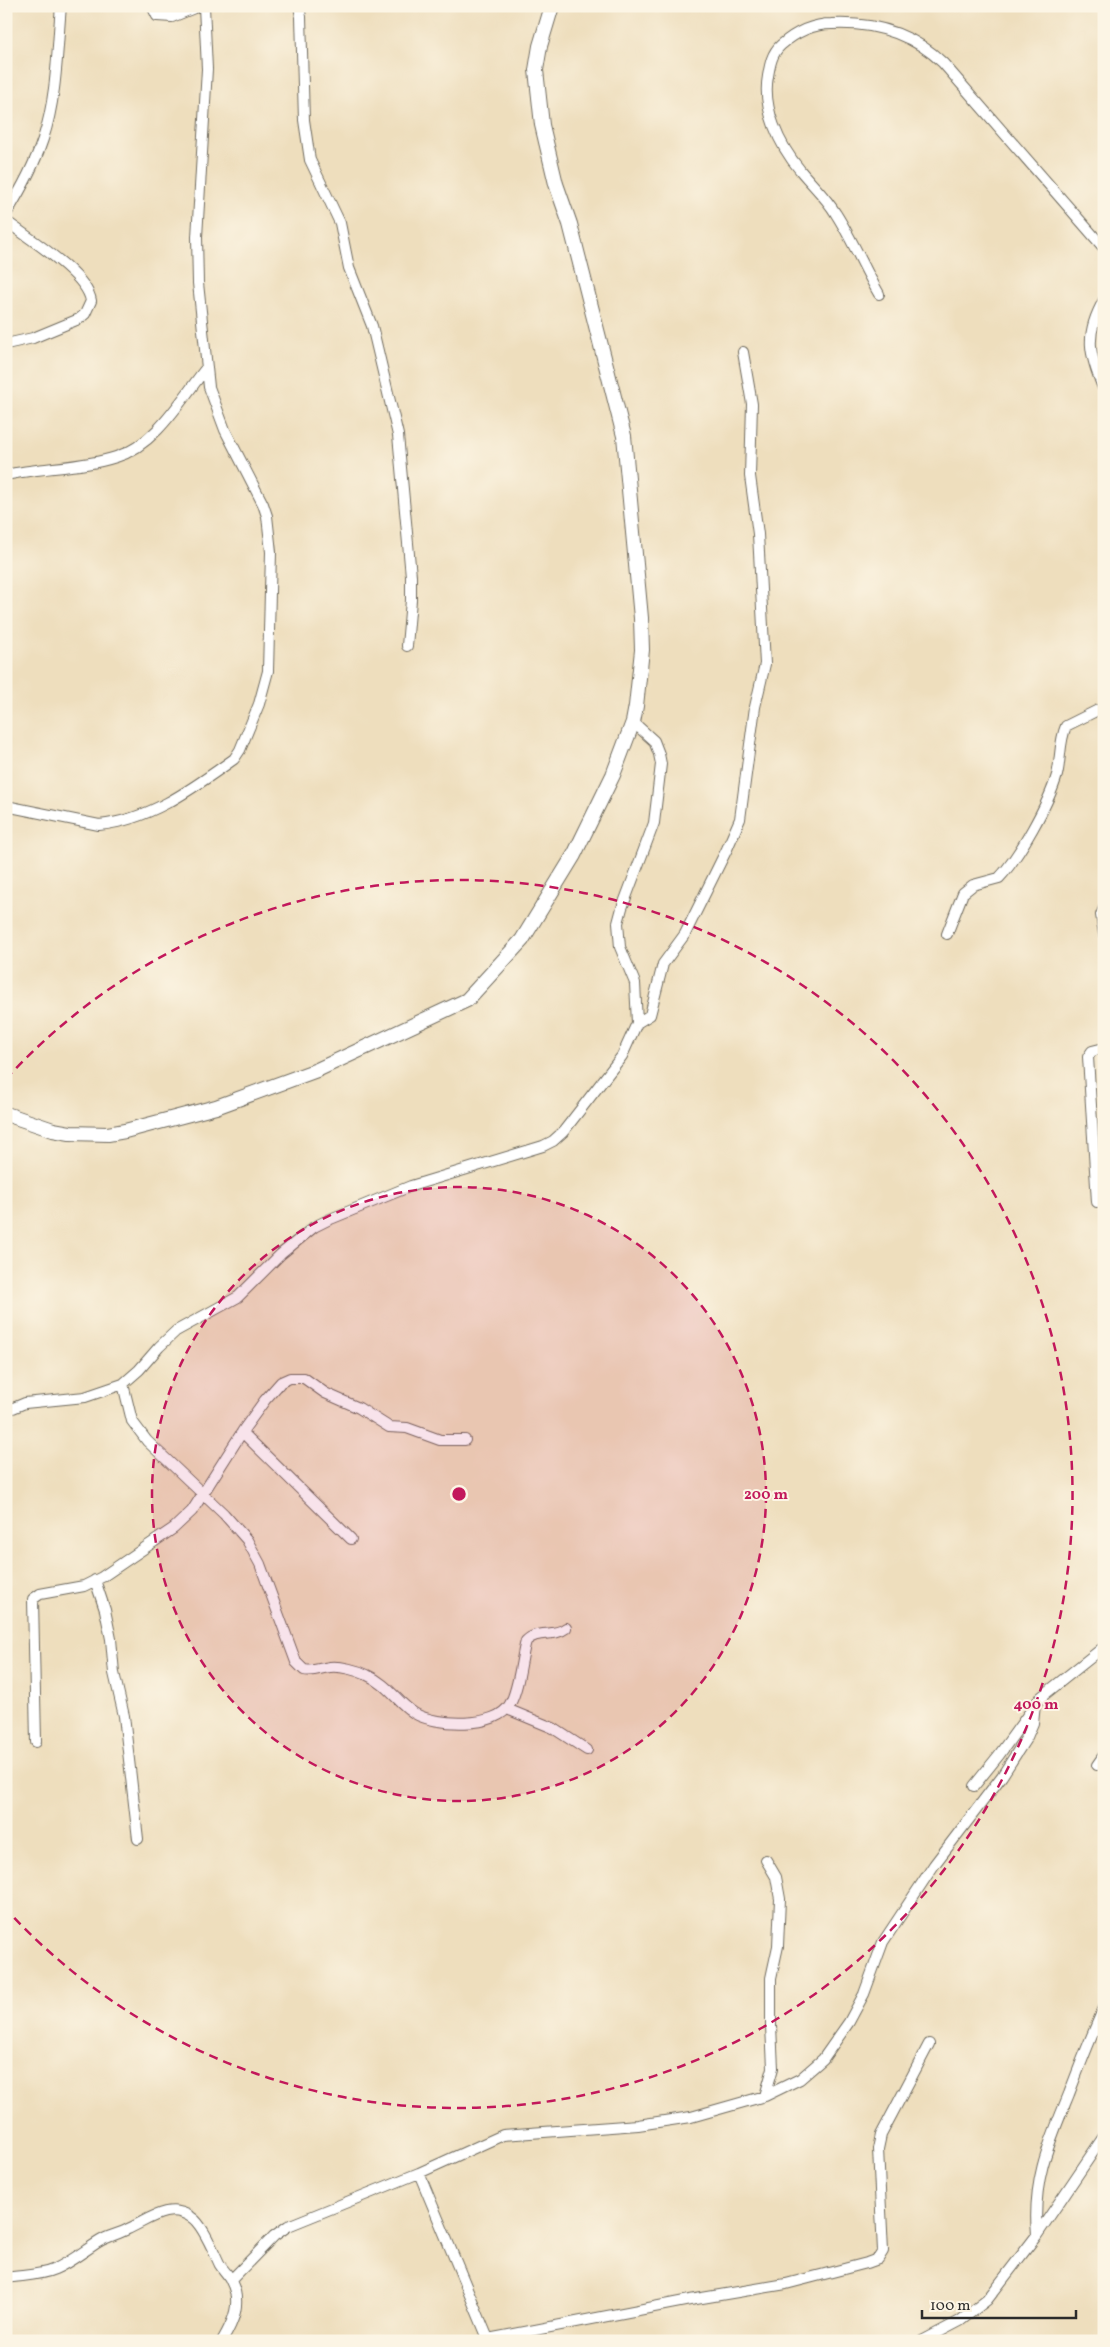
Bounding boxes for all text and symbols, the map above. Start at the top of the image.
centre of rings [450,1485,468,1503]
text: 200 m [744,1485,788,1506]
text: 400 m [1014,1695,1059,1716]
scale bar [922,2287,1076,2319]
text: 100 m [930,2296,970,2317]

